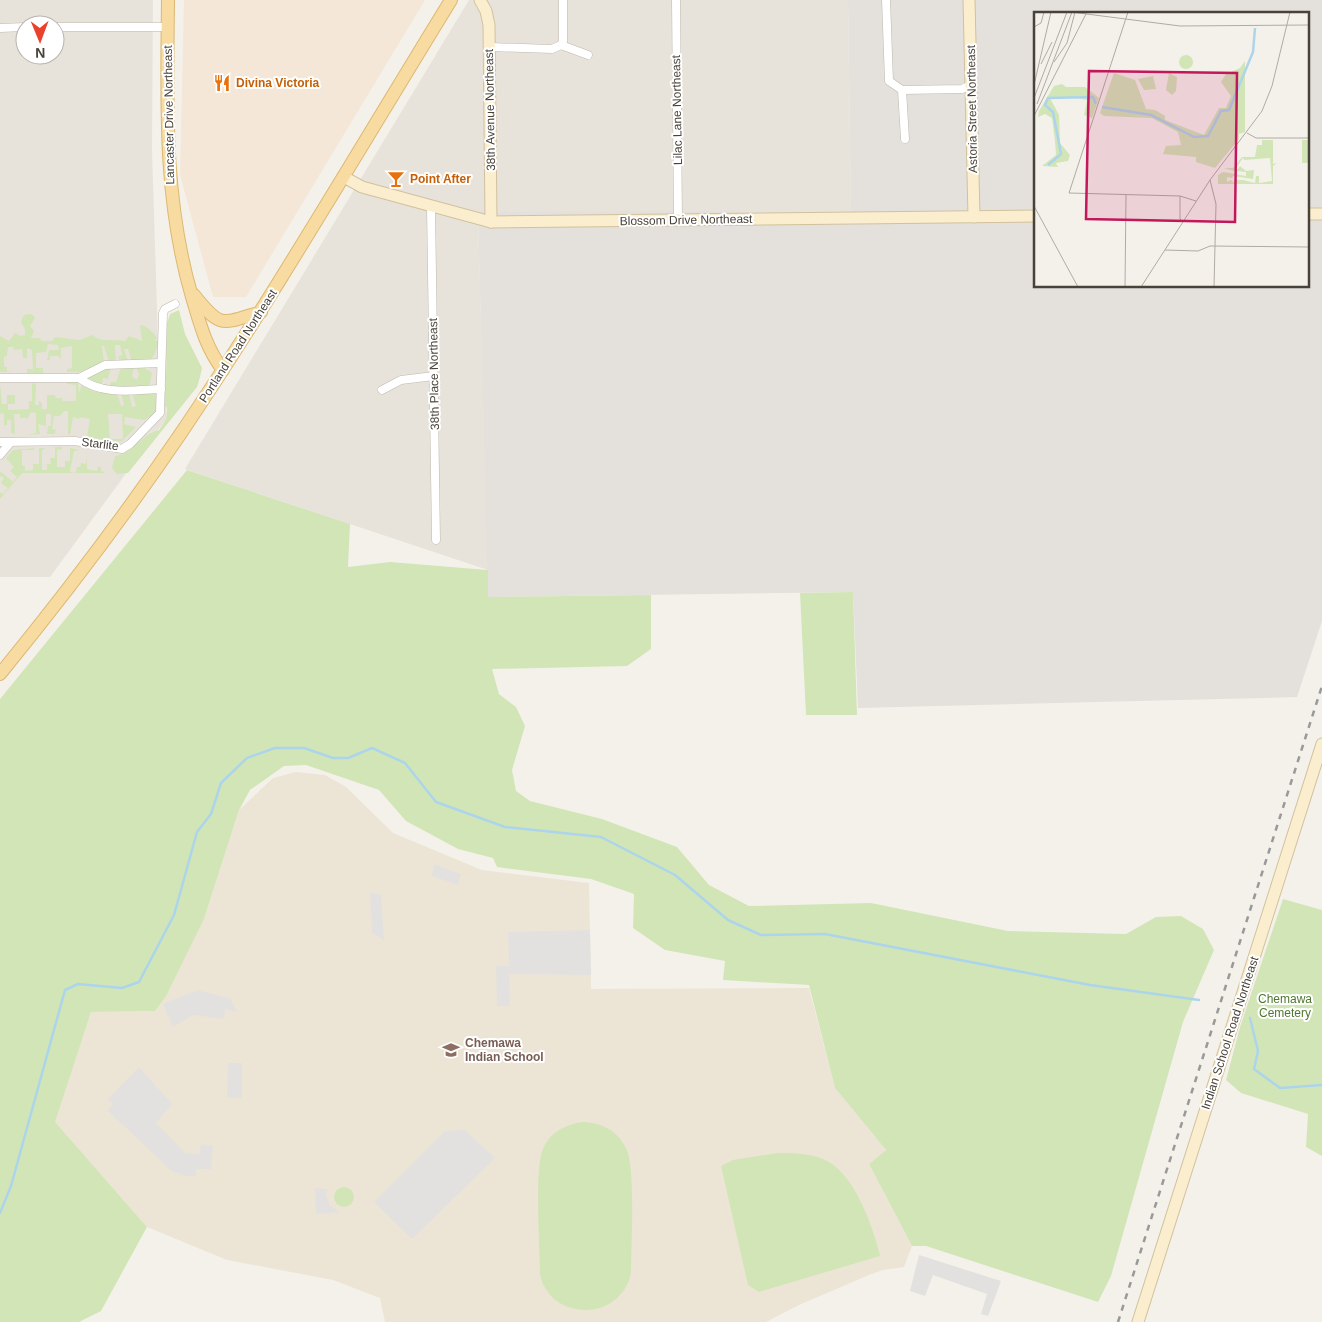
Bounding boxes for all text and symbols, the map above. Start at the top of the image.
inset map [1034,12,1310,288]
north arrow [15,15,65,65]
street label: Astoria Street Northeast [964,44,980,173]
text: N [35,45,45,61]
street label: Lancaster Drive Northeast [161,45,177,185]
street label: 38th Avenue Northeast [482,48,498,171]
street label: Lilac Lane Northeast [669,54,685,165]
restaurant icon: Divina Victoria [212,73,232,93]
place label: Divina Victoria [236,76,319,90]
bar icon: Point After [386,169,406,189]
place label: Point After [410,172,471,186]
street label: Blossom Drive Northeast [620,212,753,228]
street label: Portland Road Northeast [196,286,280,405]
street label: 38th Place Northeast [426,317,442,430]
street label: Starlite [81,435,120,453]
street label: Indian School Road Northeast [1199,954,1262,1111]
park label: Chemawa Cemetery [1258,992,1312,1020]
place label: Chemawa Indian School [465,1036,544,1064]
school or university icon: Chemawa Indian School [441,1040,461,1060]

